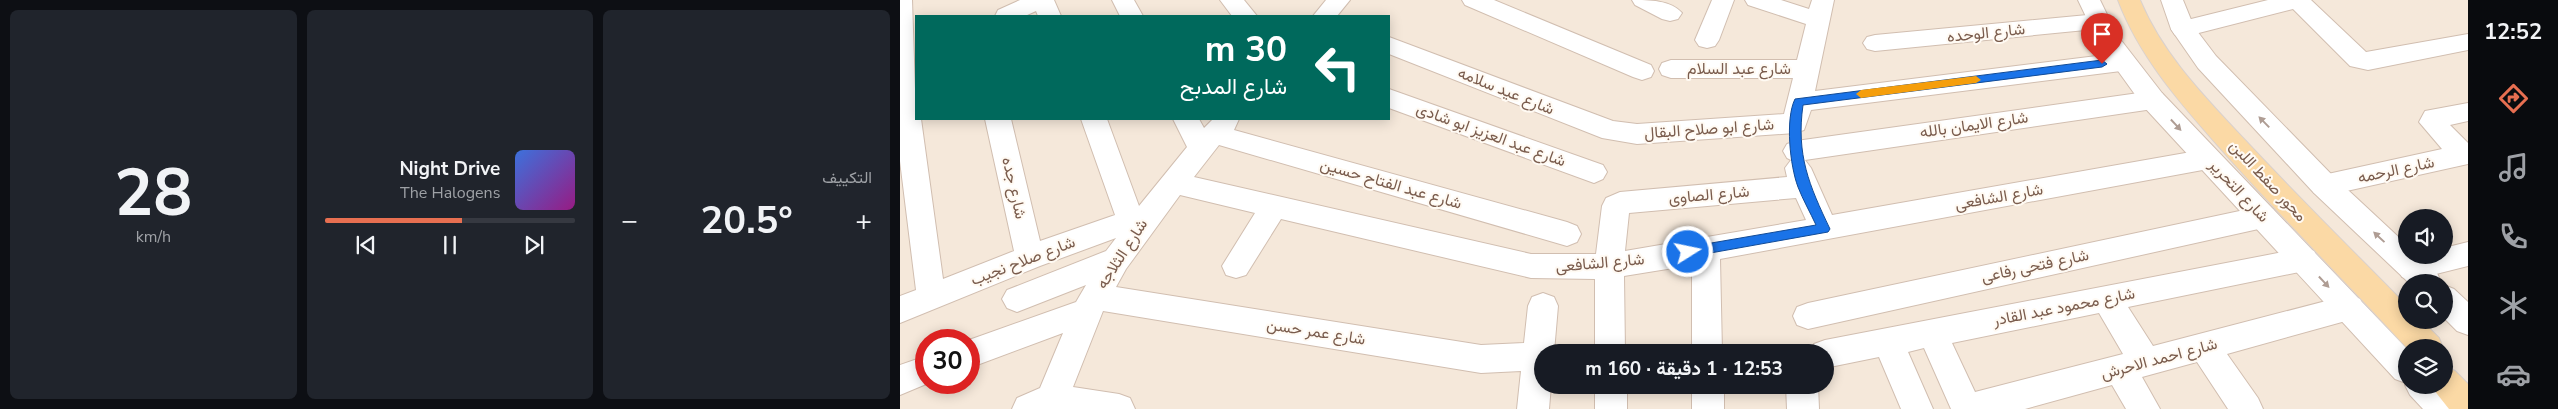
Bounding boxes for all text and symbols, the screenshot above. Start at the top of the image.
pin [2081,13,2123,64]
text: 12:52 [2484,17,2542,47]
street label: شارع الوحده [1946,18,2026,48]
icon: arrive [2088,20,2116,48]
text: 30 m [1205,26,1287,73]
icon: left [1305,35,1370,100]
street label: شارع عبد السلام [1687,58,1791,80]
street label: شارع عيد سلامه [1455,62,1557,120]
text: شارع المدبح [1180,72,1287,102]
icon: directions [2496,81,2531,116]
street label: شارع عبد العزيز ابو شادى [1413,98,1569,172]
street label: شارع الايمان بالله [1918,107,2030,143]
street label: شارع ابو صلاح البقال [1643,113,1775,145]
one-way arrow [2258,117,2270,129]
one-way arrow [2170,119,2182,131]
street label: محور صفط اللبن [2224,135,2312,227]
text: 28 [114,149,192,238]
icon: music [2496,150,2531,185]
street label: شارع الرحمه [2356,151,2436,189]
street label: شارع عبد الفتاح حسين [1318,153,1464,215]
street label: شارع التحرير [2203,154,2274,227]
street label: شارع جده [996,155,1032,221]
text: Night Drive [399,156,500,182]
text: التكييف [822,167,872,189]
street label: شارع الشافعى [1953,178,2045,216]
street label: شارع الصاوى [1668,181,1750,209]
text: The Halogens [400,182,500,204]
text: 20.5° [701,195,793,246]
text: − [621,202,638,240]
text: + [855,202,872,240]
map controls [2398,209,2453,394]
button: sound [2398,209,2453,264]
street label: شارع الثلاجه [1091,215,1153,293]
icon: phone [2496,219,2531,254]
position arrow [1661,225,1713,277]
text: km/h [136,226,171,248]
icon: previous [352,231,380,259]
icon: pause [436,231,464,259]
icon: next [520,231,548,259]
street label: شارع صلاح نجيب [968,231,1078,291]
one-way arrow [2374,231,2386,243]
street label: شارع فتحى رفاعى [1979,244,2091,288]
street label: شارع الشافعى [1555,248,1645,278]
button: search [2398,274,2453,329]
one-way arrow [2318,275,2330,287]
street label: شارع محمود عبد القادر [1990,282,2137,332]
icon: climate [2496,288,2531,323]
street label: شارع عمر حسن [1265,313,1367,351]
speed limit sign: 30 [915,329,980,394]
street label: شارع احمد الاحرش [2098,333,2220,385]
button: layers [2398,339,2453,394]
text: 12:53 · 1 دقيقة · 160 m [1585,356,1783,382]
icon: car [2496,357,2531,392]

